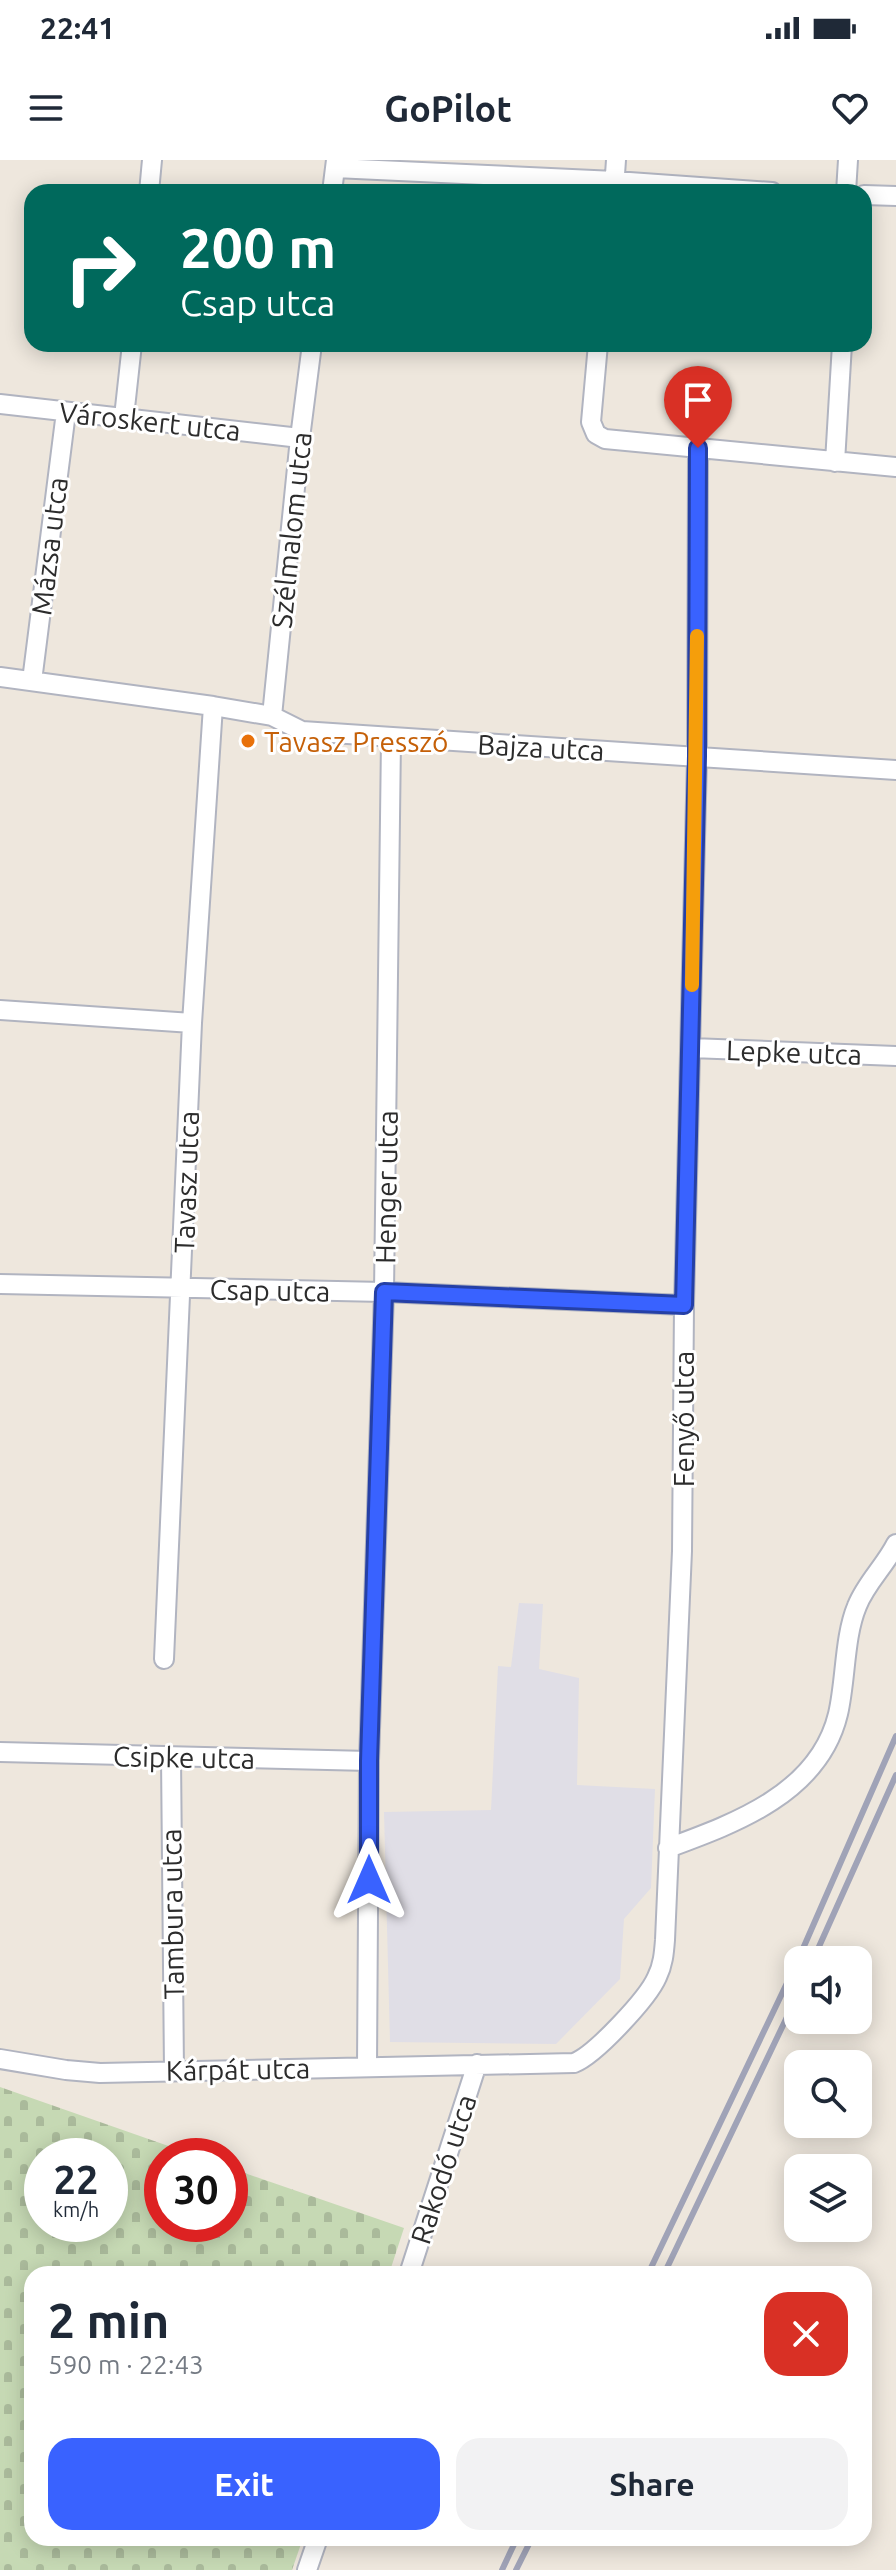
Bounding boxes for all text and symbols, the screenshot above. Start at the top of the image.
text: 22:41 [40,11,115,45]
icon: menu [24,86,68,130]
icon: heart [828,86,872,130]
text: GoPilot [384,88,512,129]
icon: right [48,216,152,320]
text: 200 m [180,216,336,279]
text: Csap utca [180,282,335,323]
pin [664,366,732,448]
icon: arrive [676,378,720,422]
street label: Városkert utca [58,396,242,446]
street label: Szélmalom utca [265,430,317,630]
street label: Mázsa utca [25,475,73,617]
place label: Tavasz Presszó [264,726,448,757]
street label: Bajza utca [477,728,605,766]
marker: Tavasz Presszó [239,732,257,750]
street label: Lepke utca [726,1034,862,1070]
street label: Tavasz utca [168,1110,204,1254]
street label: Henger utca [369,1110,403,1264]
street label: Csap utca [209,1273,331,1307]
street label: Fenyő utca [668,1351,699,1487]
street label: Csipke utca [113,1740,255,1774]
street label: Tambura utca [155,1828,189,2000]
position arrow [327,1838,411,1922]
map controls [784,1946,872,2242]
button: sound [784,1946,872,2034]
button: search [784,2050,872,2138]
street label: Kárpát utca [165,2052,311,2086]
street label: Rakodó utca [404,2090,482,2248]
speed limit sign: 30 [144,2138,248,2242]
button: layers [784,2154,872,2242]
text: 22 [53,2157,99,2202]
text: km/h [53,2198,99,2221]
button: close [764,2292,848,2376]
text: 2 min [48,2293,169,2347]
text: 590 m · 22:43 [48,2350,204,2379]
button: Exit [48,2438,440,2530]
button: Share [456,2438,848,2530]

